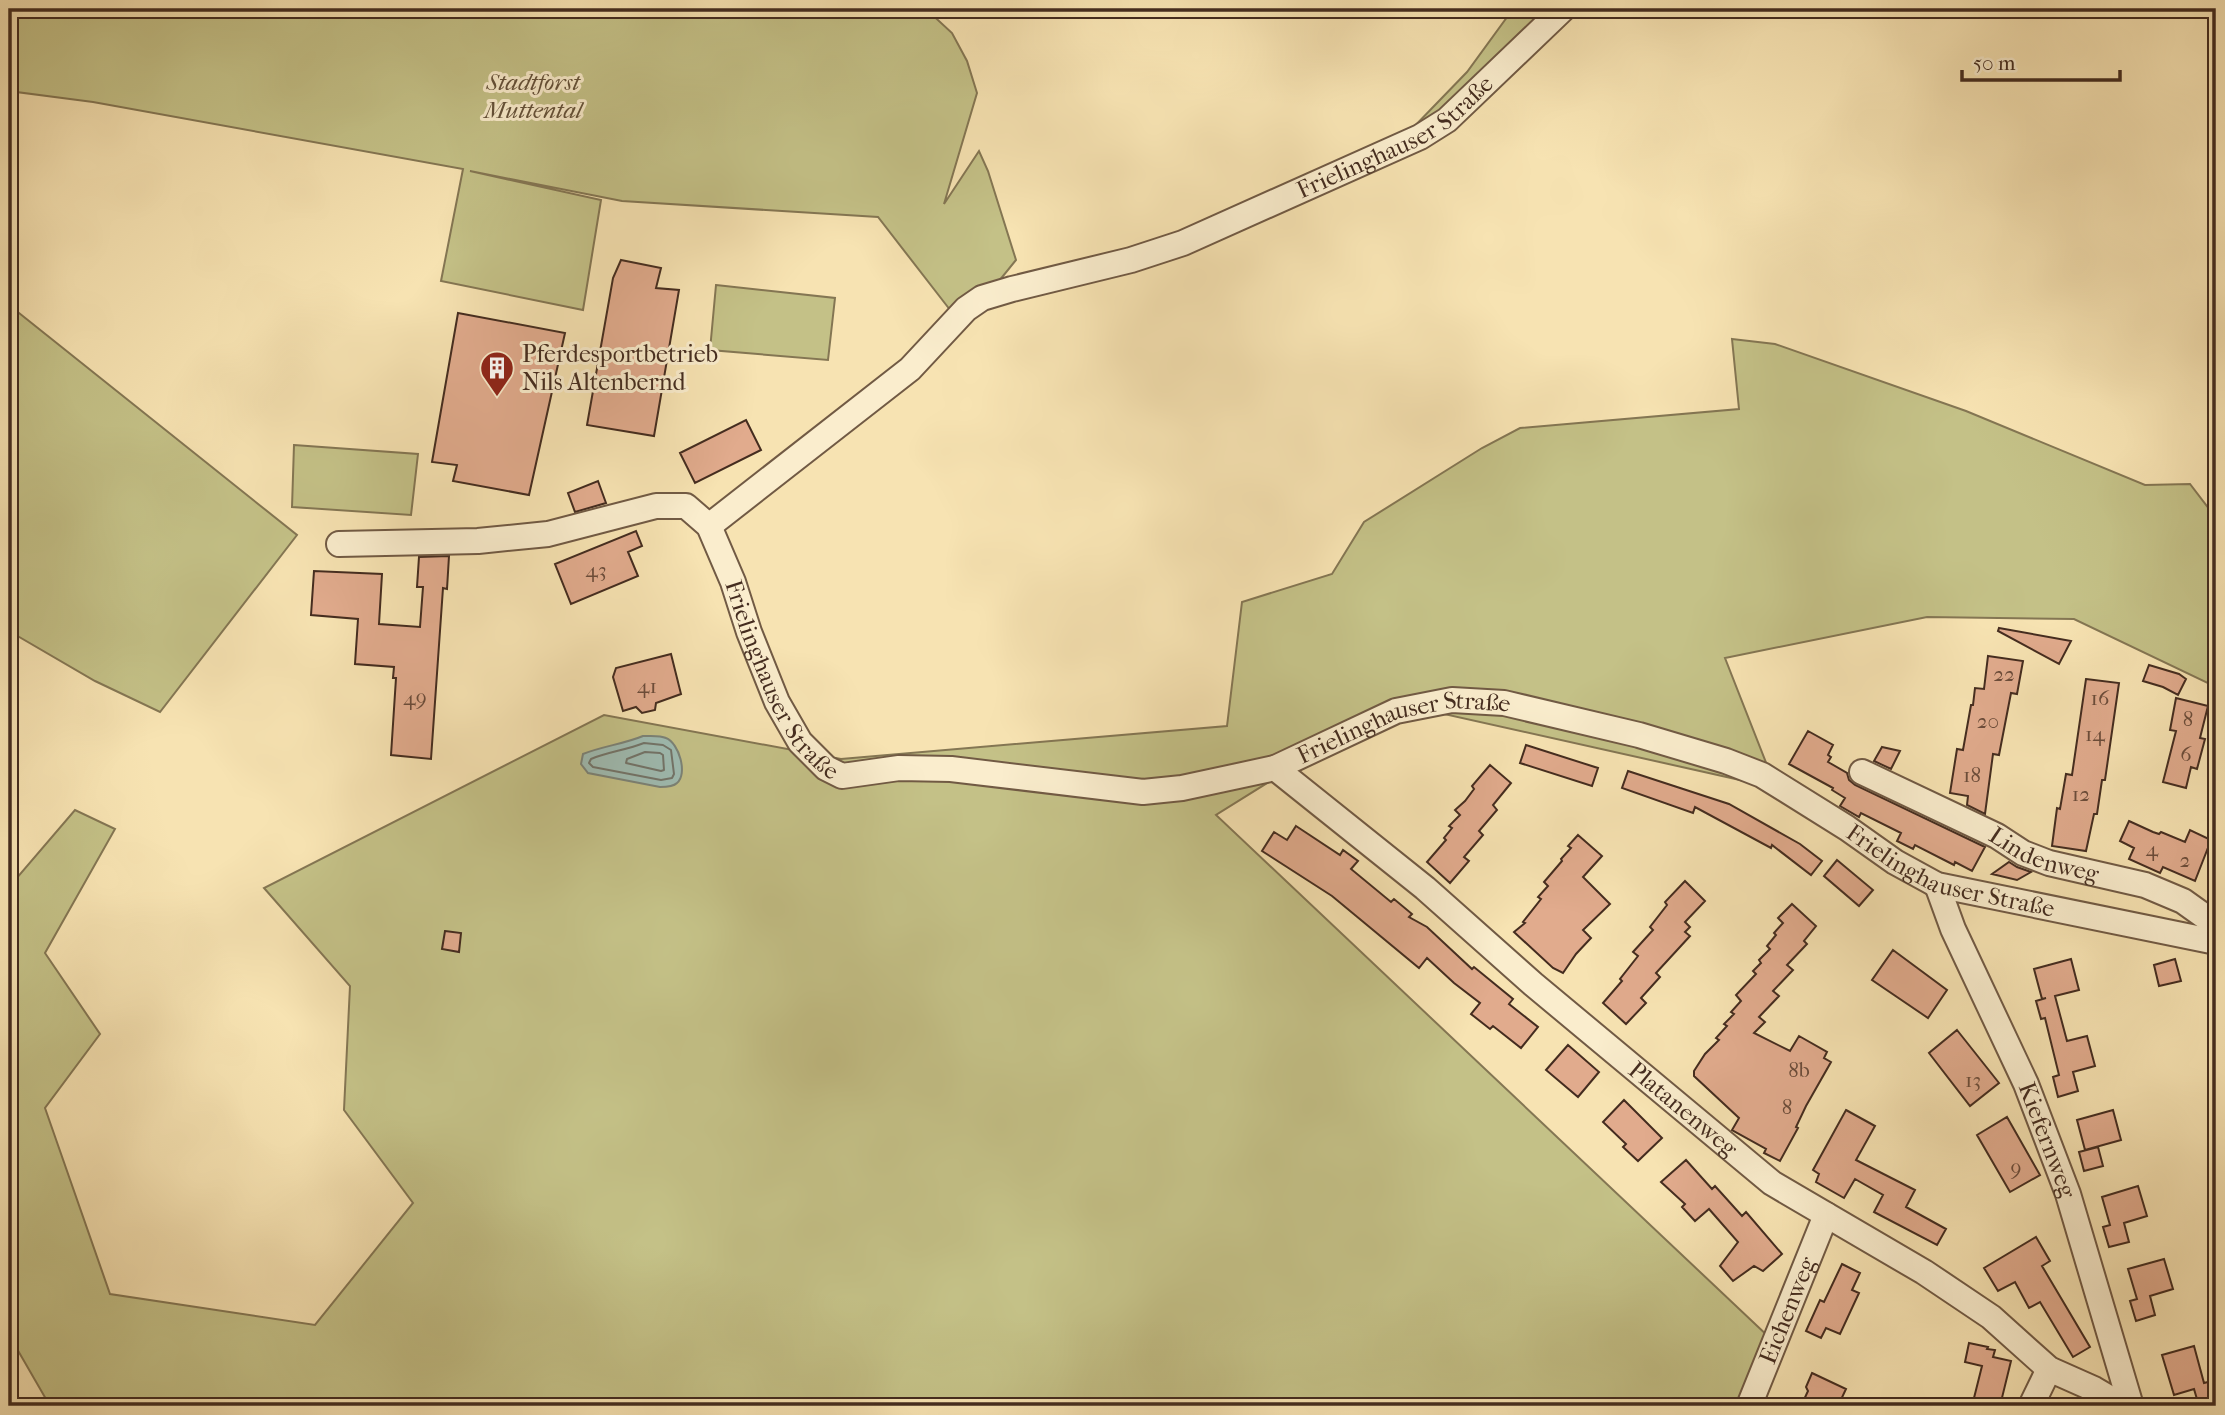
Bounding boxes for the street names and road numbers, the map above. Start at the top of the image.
street label: Frielinghauser Straße [1292,69,1499,204]
street label: Frielinghauser Straße [719,577,843,786]
street label: Frielinghauser Straße [1292,686,1514,770]
street label: Frielinghauser Straße [1841,818,2057,923]
street label: Lindenweg [1984,821,2103,888]
street label: Platanenweg [1623,1056,1744,1163]
street label: Kiefernweg [2013,1078,2083,1203]
street label: Eichenweg [1753,1252,1822,1368]

